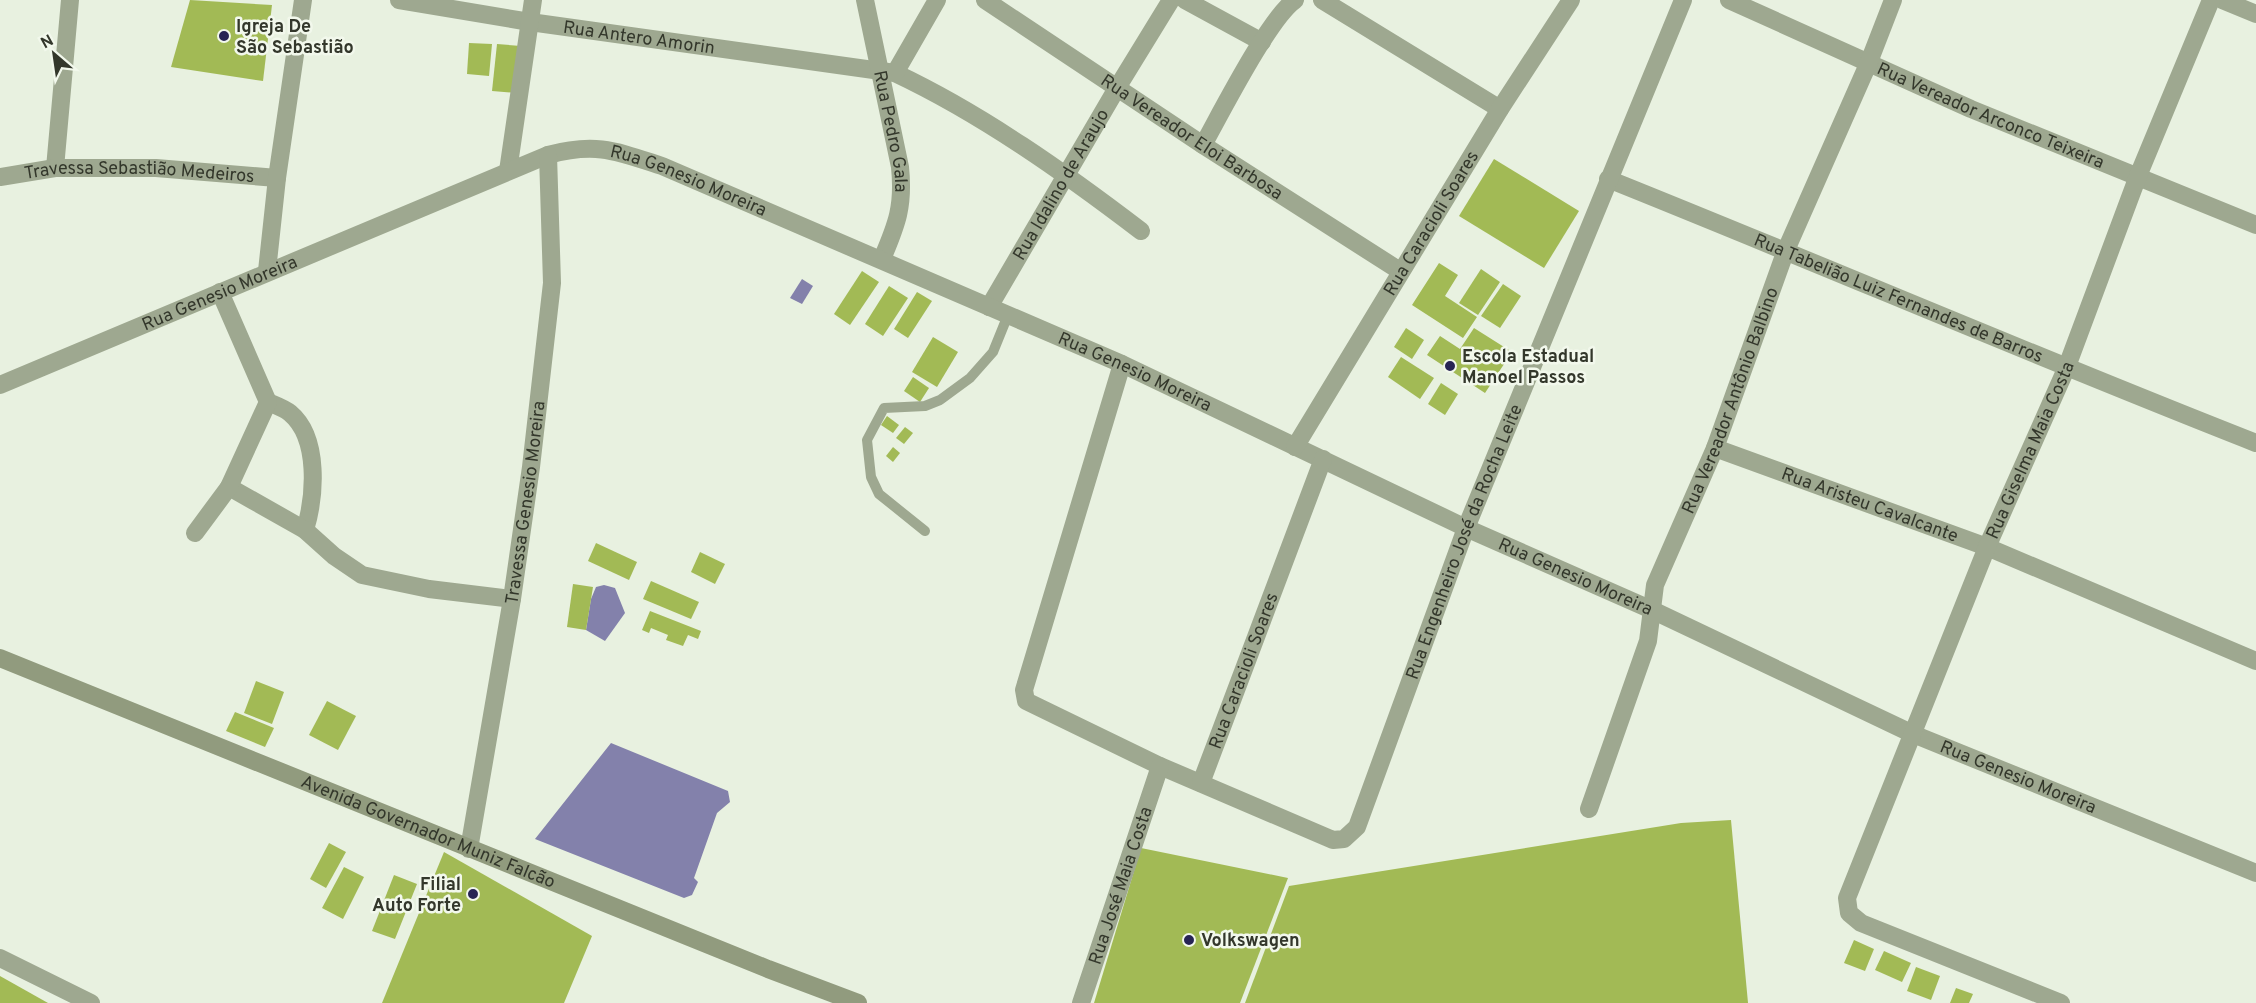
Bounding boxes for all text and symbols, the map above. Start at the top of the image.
place label: Igreja De São Sebastião [236,16,354,60]
street label: Rua Antero Amorin [562,17,716,61]
north arrow [24,24,84,84]
marker: Igreja De São Sebastião [217,29,231,43]
text: N [38,31,58,54]
street label: Rua Vereador Arconco Teixeira [1873,58,2107,175]
street label: Rua Pedro Gala [867,68,911,193]
street label: Rua Vereador Eloi Barbosa [1096,70,1287,206]
street label: Rua Idalino de Araujo [1009,105,1115,265]
street label: Rua Genesio Moreira [608,141,770,223]
street label: Rua Caracioli Soares [1379,147,1485,301]
street label: Travessa Sebastião Medeiros [23,158,255,189]
street label: Rua Tabelião Luiz Fernandes de Barros [1750,229,2046,369]
street label: Rua Genesio Moreira [139,251,301,337]
street label: Rua Vereador Antônio Balbino [1678,284,1785,518]
street label: Rua Genesio Moreira [1054,328,1215,418]
place label: Escola Estadual Manoel Passos [1462,346,1594,390]
marker: Escola Estadual Manoel Passos [1443,359,1457,373]
street label: Rua Giselma Maia Costa [1982,359,2081,543]
street label: Travessa Genesio Moreira [501,400,551,606]
street label: Rua Engenheiro José da Rocha Leite [1402,401,1529,683]
street label: Rua Aristeu Cavalcante [1778,463,1961,549]
street label: Rua Genesio Moreira [1494,534,1656,622]
street label: Rua Caracioli Soares [1205,590,1285,753]
street label: Rua Genesio Moreira [1936,736,2099,820]
street label: Avenida Governador Muniz Falcão [297,771,558,895]
street label: Rua José Maia Costa [1085,804,1159,968]
place label: Filial Auto Forte [372,874,461,918]
marker: Filial Auto Forte [466,887,480,901]
place label: Volkswagen [1201,930,1300,953]
marker: Volkswagen [1182,933,1196,947]

